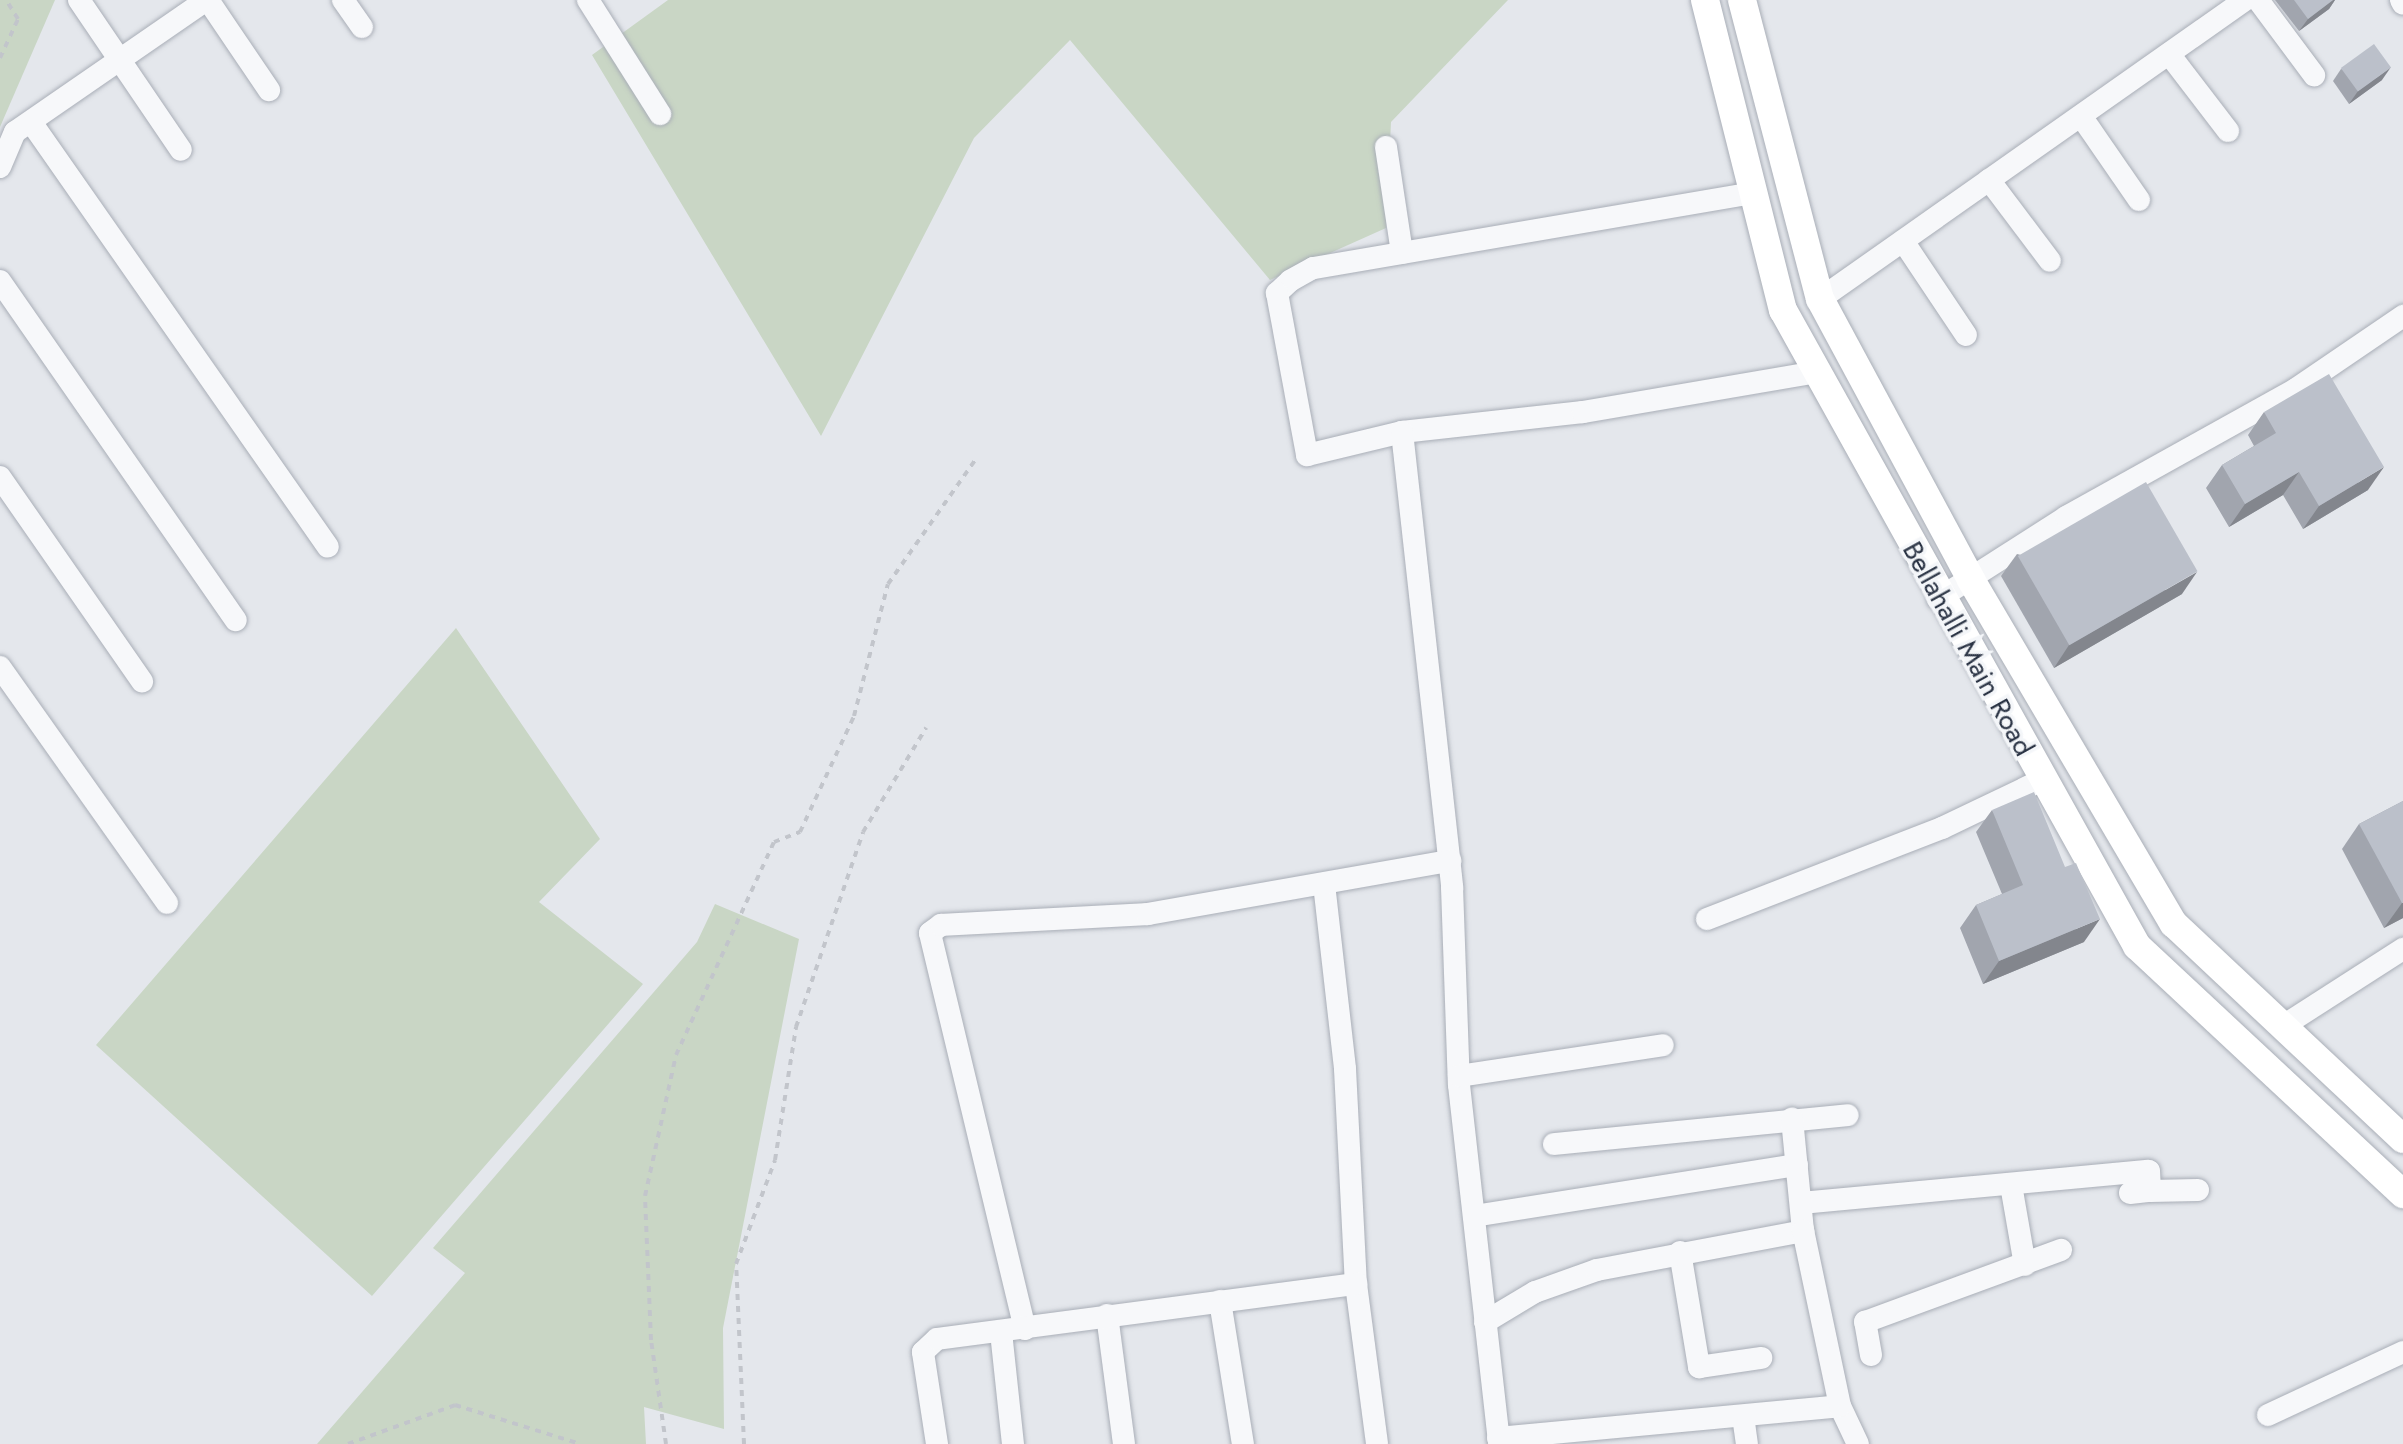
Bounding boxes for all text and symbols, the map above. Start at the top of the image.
street label: Bellahalli Main Road [1895,536,2041,762]

